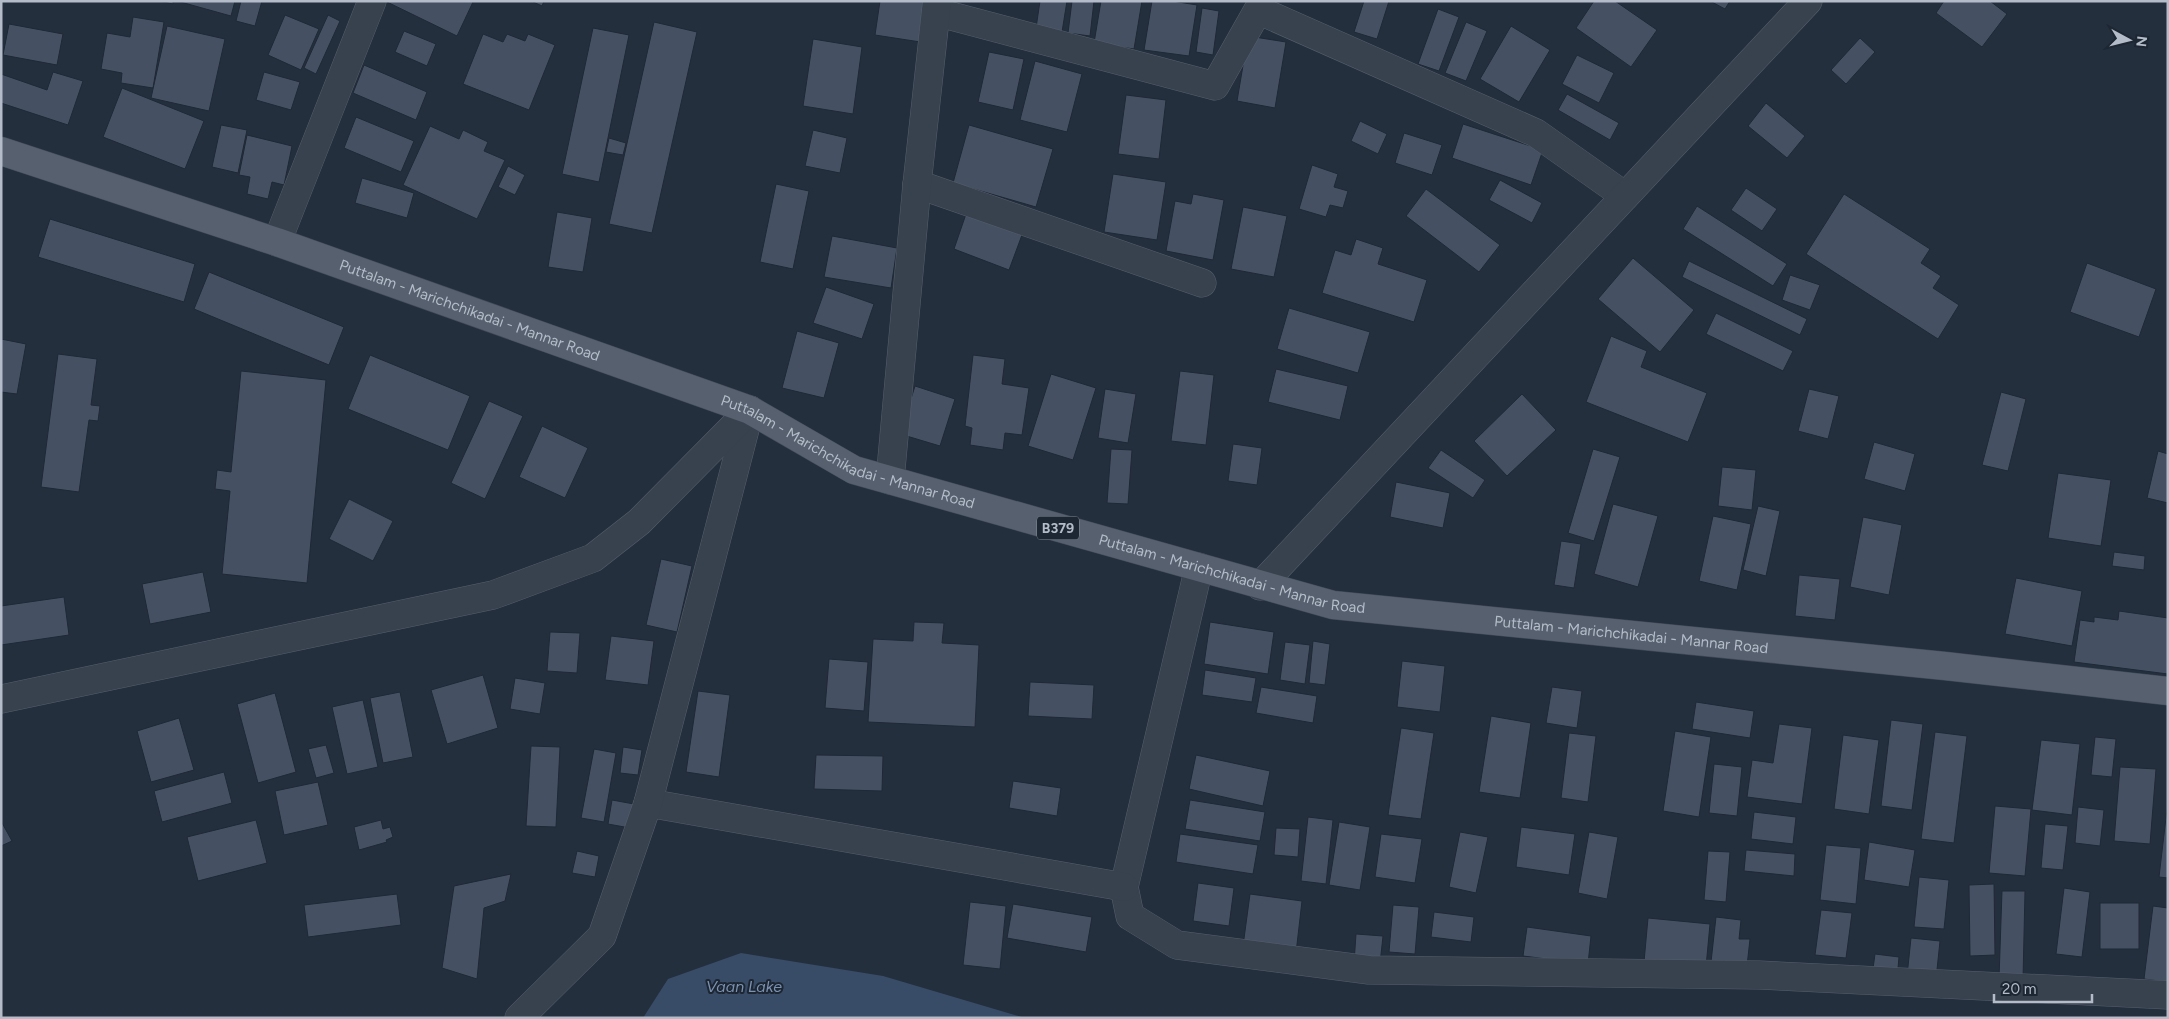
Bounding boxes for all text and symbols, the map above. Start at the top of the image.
north arrow [2104,15,2154,65]
text: N [2132,35,2151,48]
street label: Puttalam - Marichchikadai - Mannar Road [337,256,602,365]
street label: Puttalam - Marichchikadai - Mannar Road [718,391,977,513]
road number: B379 [1037,516,1079,540]
street label: Puttalam - Marichchikadai - Mannar Road [1097,530,1366,617]
street label: Puttalam - Marichchikadai - Mannar Road [1493,612,1769,657]
scale bar [1994,972,2092,1004]
water label: Vaan Lake [706,977,782,996]
text: 20 m [2002,980,2036,998]

